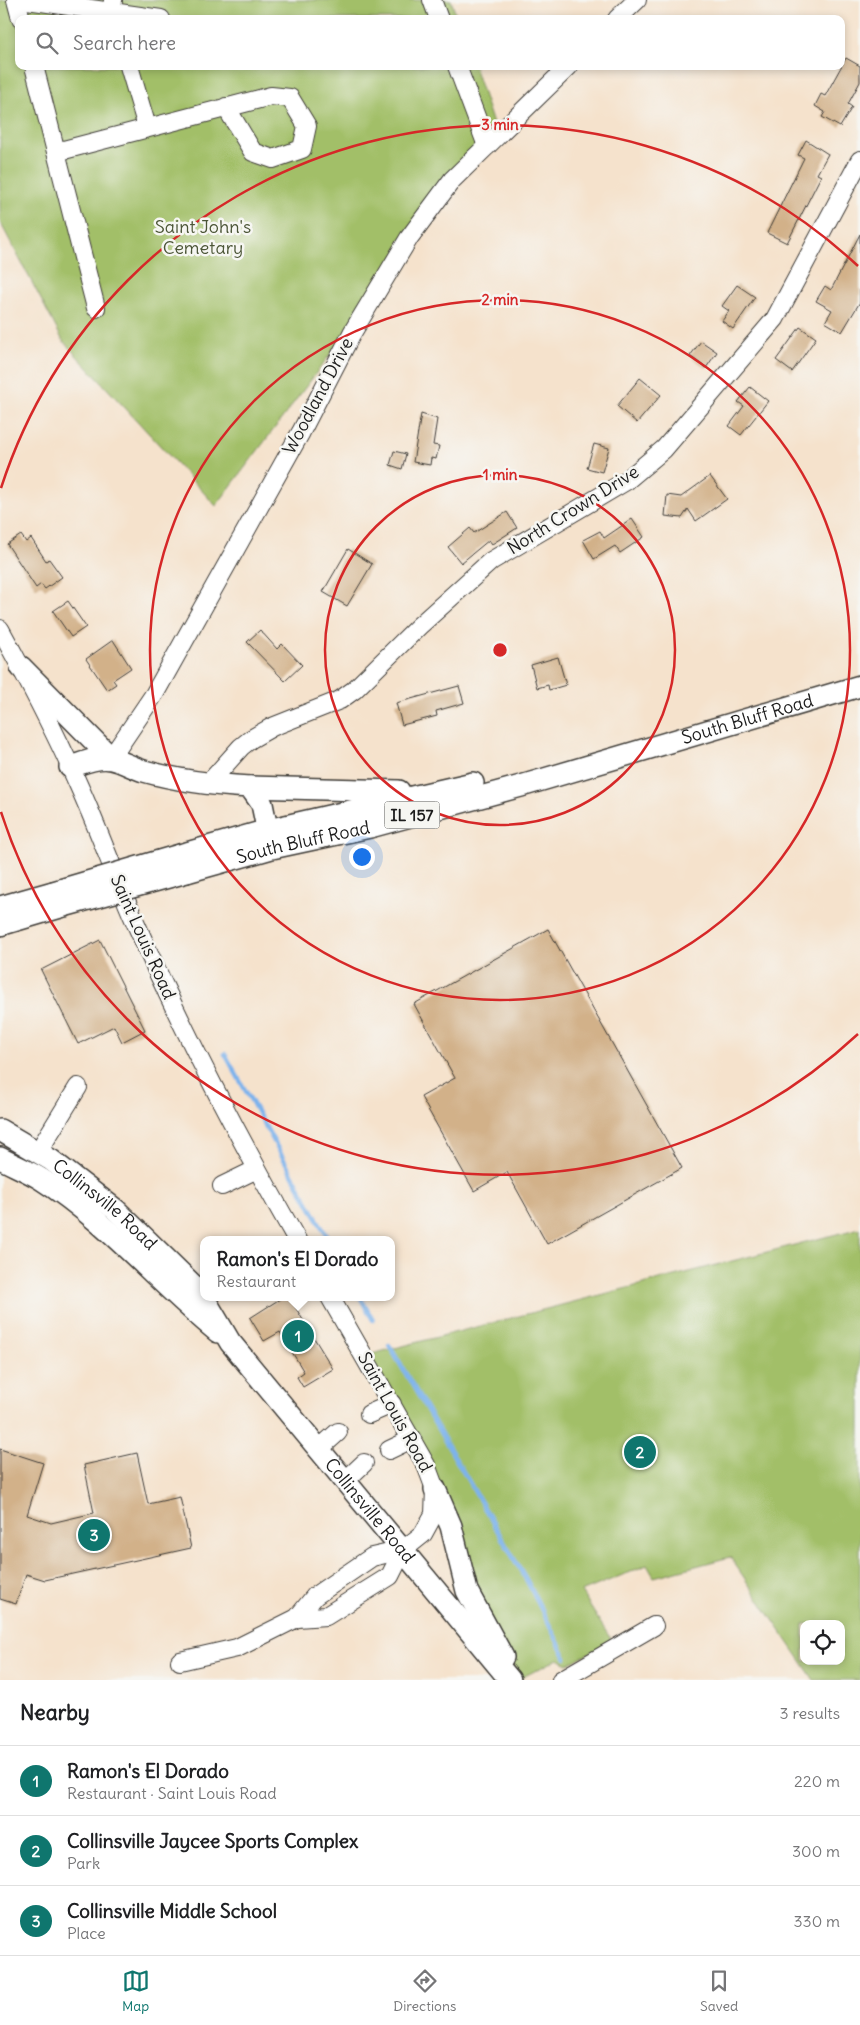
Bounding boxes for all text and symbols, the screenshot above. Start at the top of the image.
search box [15,15,845,70]
icon: search [33,29,61,57]
text: Search here [73,31,176,55]
text: 3 min [481,115,519,134]
park label: Saint John's Cemetary [155,215,251,259]
text: 2 min [482,290,519,309]
street label: Woodland Drive [277,334,358,458]
street label: North Crown Drive [503,460,643,559]
text: 1 min [483,465,518,484]
centre of rings [491,641,509,659]
street label: South Bluff Road [679,688,816,749]
road number: IL 157 [384,802,440,828]
street label: South Bluff Road [234,815,372,868]
your location [349,844,375,870]
street label: Saint Louis Road [106,871,181,1003]
street label: Collinsville Road [48,1154,162,1255]
popup [200,1236,395,1301]
text: Ramon's El Dorado [217,1247,378,1271]
text: Restaurant [217,1271,296,1291]
pin: 1 [282,1317,314,1355]
street label: Saint Louis Road [353,1348,438,1476]
pin: 2 [624,1433,656,1471]
street label: Collinsville Road [320,1453,421,1568]
pin: 3 [78,1516,110,1554]
map controls [800,1620,845,1665]
button: locate [800,1620,845,1665]
text: Nearby [20,1699,90,1726]
text: 3 results [780,1703,840,1723]
text: Ramon's El Dorado [67,1759,229,1783]
text: 1 [33,1771,39,1791]
text: 220 m [794,1771,840,1791]
text: Restaurant · Saint Louis Road [67,1783,277,1803]
text: Collinsville Jaycee Sports Complex [67,1829,358,1853]
text: 2 [32,1841,40,1861]
text: 300 m [792,1841,840,1861]
text: Park [67,1853,100,1873]
text: Collinsville Middle School [67,1899,277,1923]
text: 3 [31,1911,41,1931]
text: 330 m [793,1911,840,1931]
text: Place [67,1923,106,1943]
tab: Map [122,1967,150,2015]
tab: Directions [393,1967,456,2015]
tab: Saved [700,1967,738,2015]

